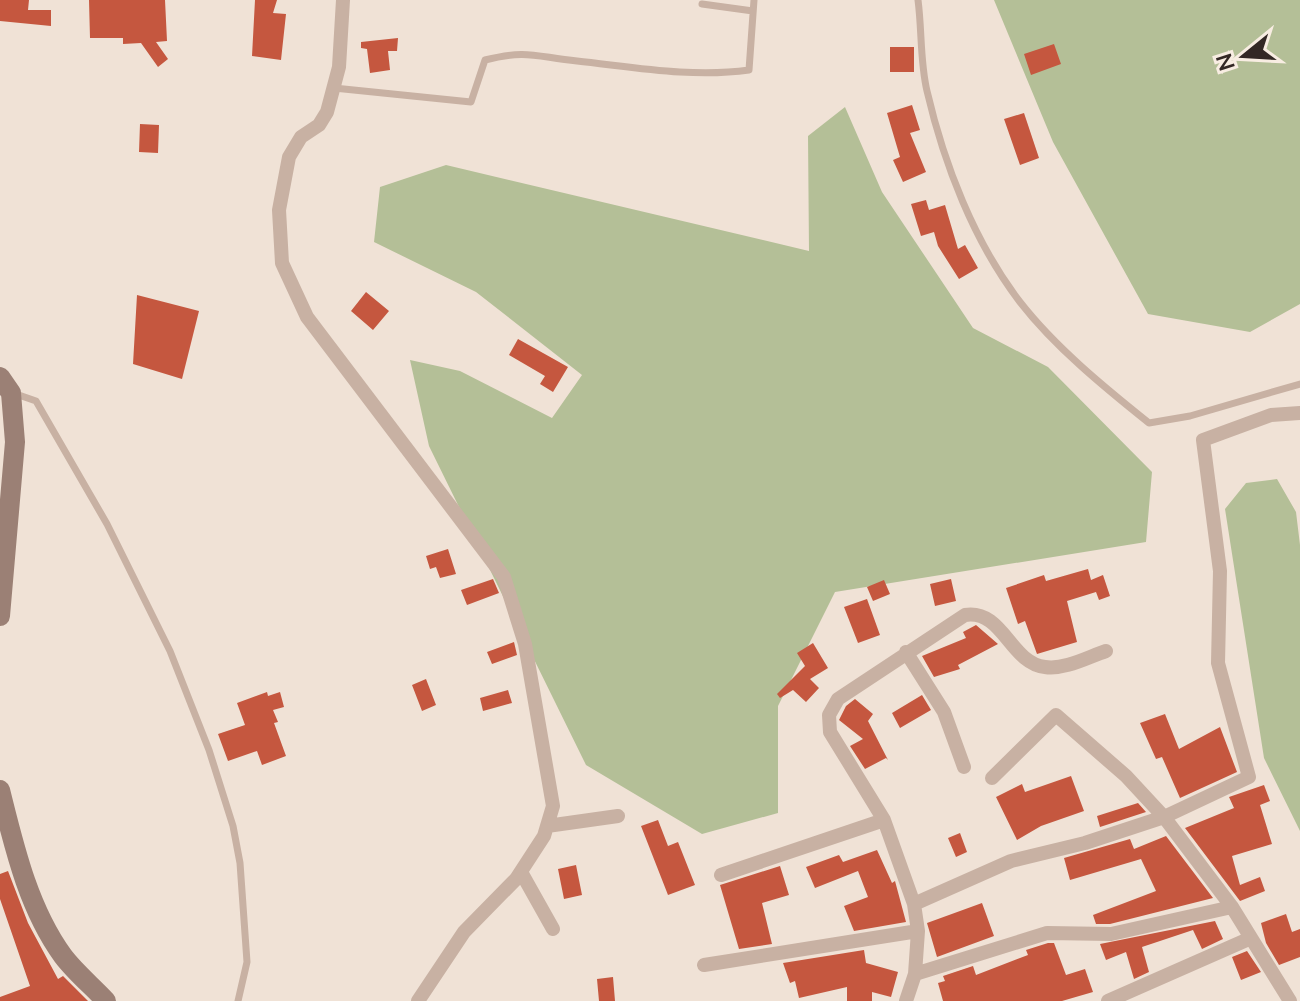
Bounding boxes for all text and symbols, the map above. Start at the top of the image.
north arrow [1204,16,1284,96]
text: N [1209,49,1243,74]

